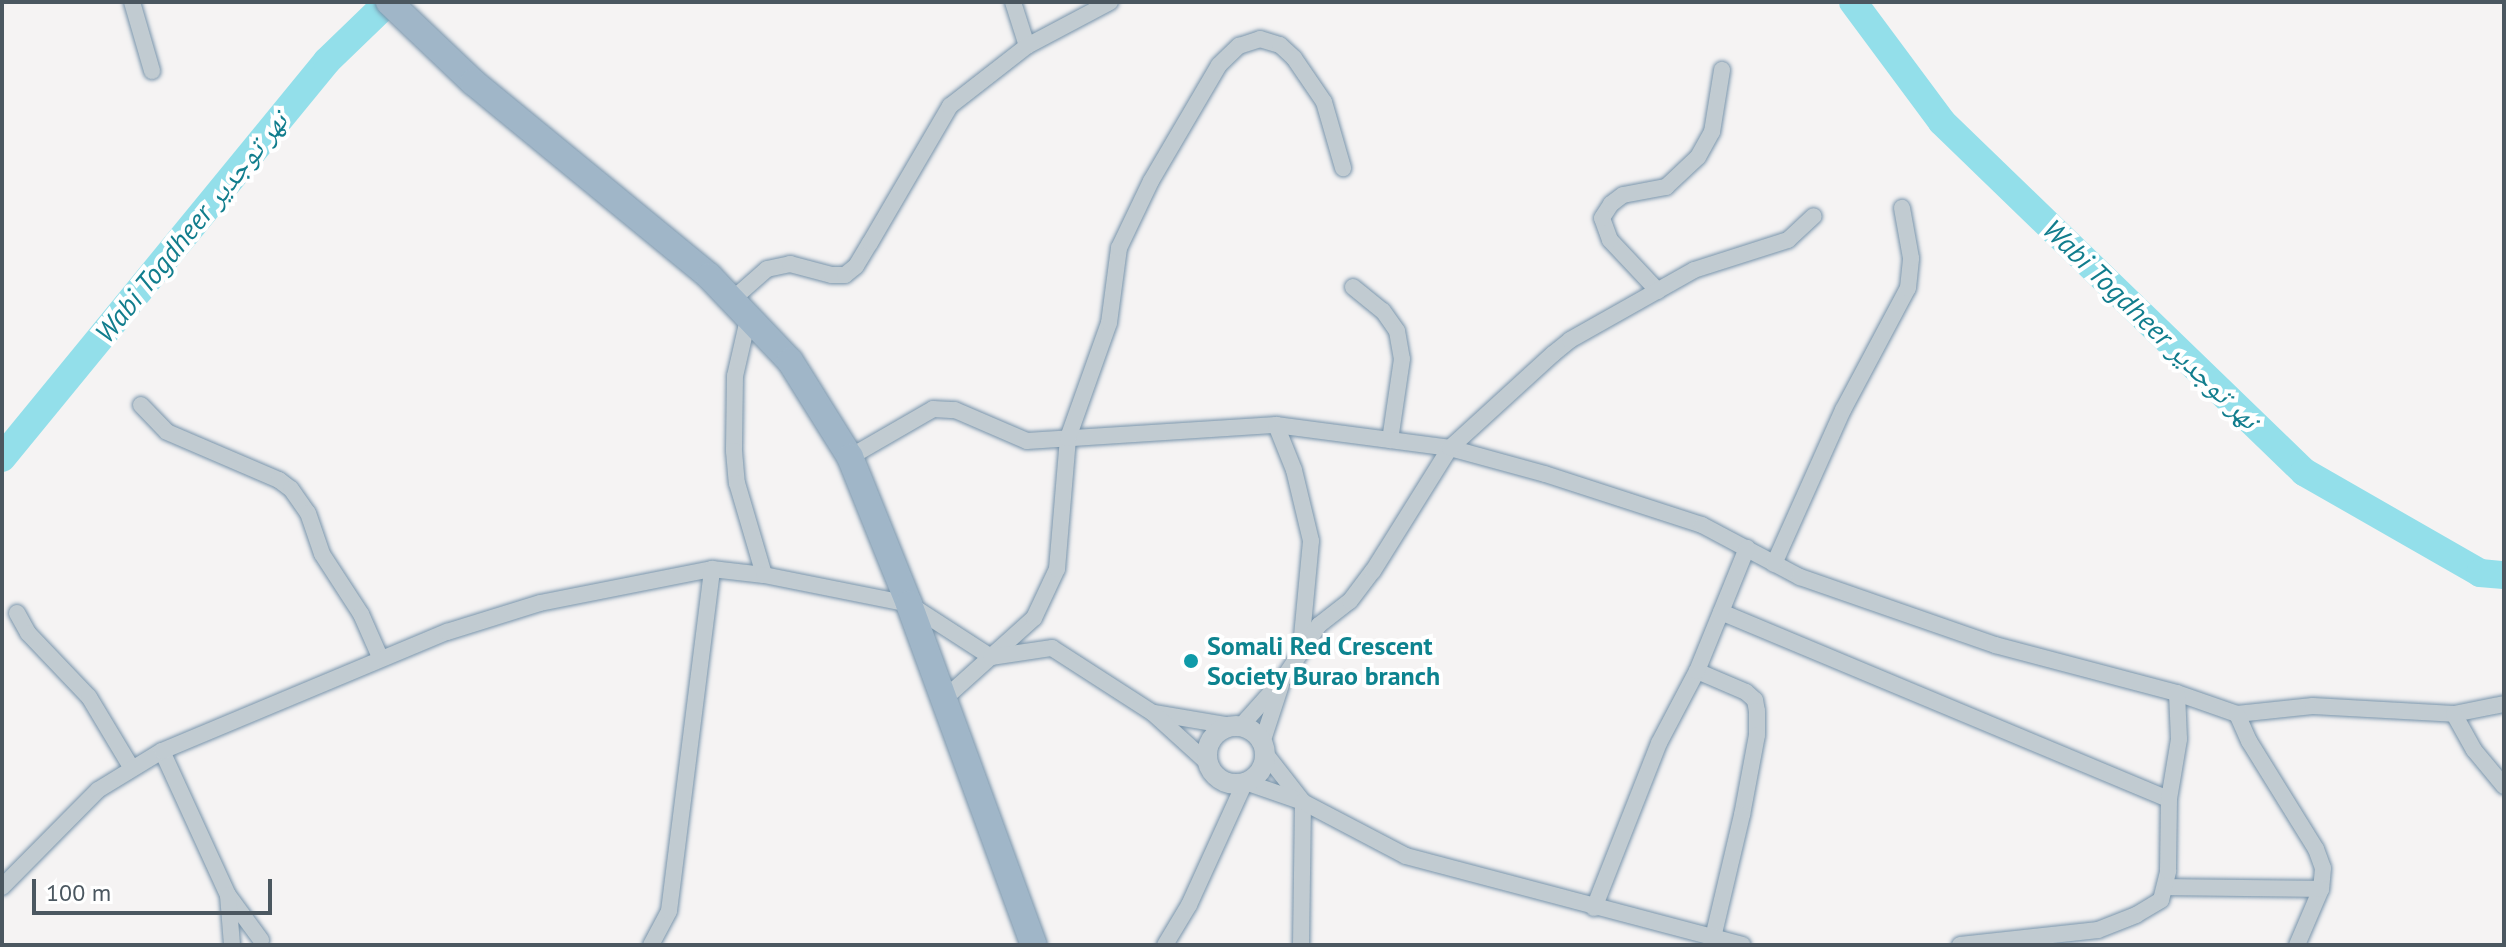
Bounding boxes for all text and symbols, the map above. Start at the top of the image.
water label: Wabi Togdheer نهر توجدير [87,105,295,349]
water label: Wabi Togdheer نهر توجدير [2036,212,2266,436]
place label: Somali Red Crescent Society Burao branch [1207,630,1441,692]
marker: Somali Red Crescent Society Burao branch [1182,652,1200,670]
scale bar [36,863,276,913]
text: 100 m [46,877,111,908]

